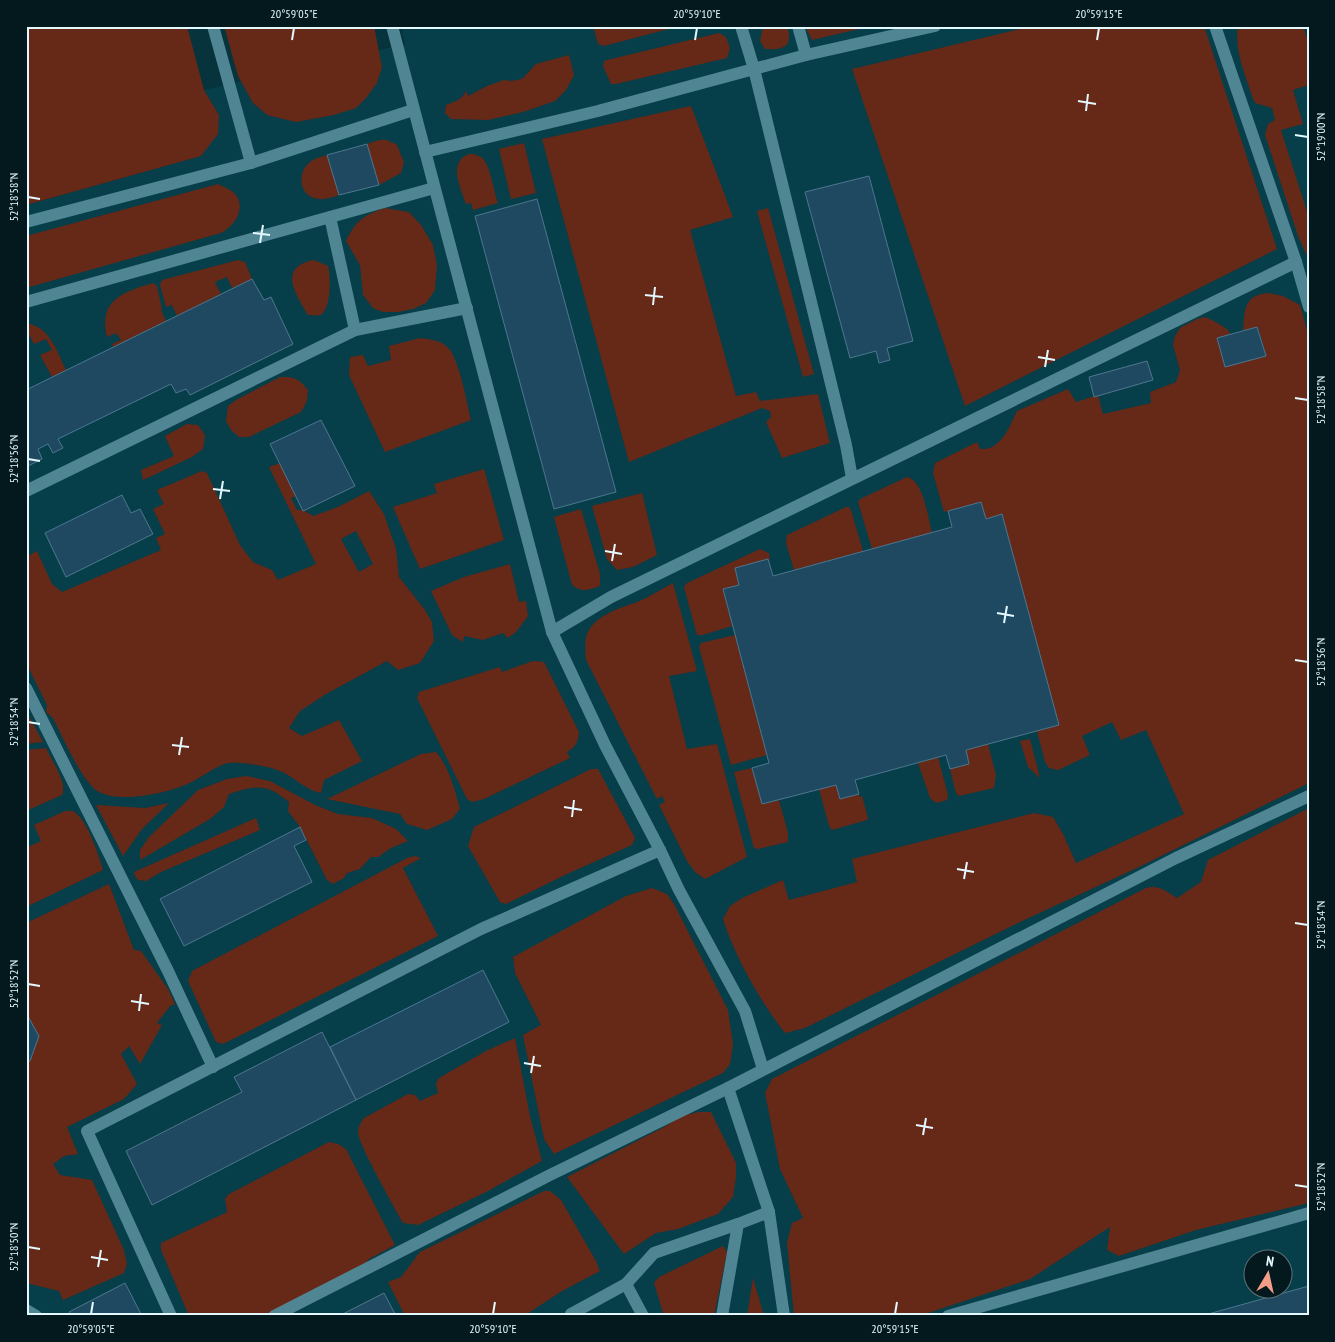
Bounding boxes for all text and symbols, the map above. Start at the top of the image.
text: 20°59'05"E [270,6,318,21]
text: 20°59'10"E [673,6,721,21]
text: 20°59'15"E [1075,6,1123,21]
text: 52°19'00"N [1313,113,1328,161]
text: 52°18'58"N [6,173,21,221]
text: 52°18'58"N [1313,376,1328,424]
text: 52°18'56"N [6,435,21,483]
text: 52°18'56"N [1313,638,1328,686]
text: 52°18'54"N [6,698,21,746]
text: 52°18'54"N [1313,901,1328,949]
text: 52°18'52"N [6,960,21,1008]
text: 52°18'52"N [1313,1163,1328,1211]
text: 52°18'50"N [6,1223,21,1271]
north arrow [1242,1250,1292,1300]
text: N [1265,1252,1275,1271]
text: 20°59'05"E [67,1321,115,1336]
text: 20°59'10"E [469,1321,517,1336]
text: 20°59'15"E [871,1321,919,1336]

